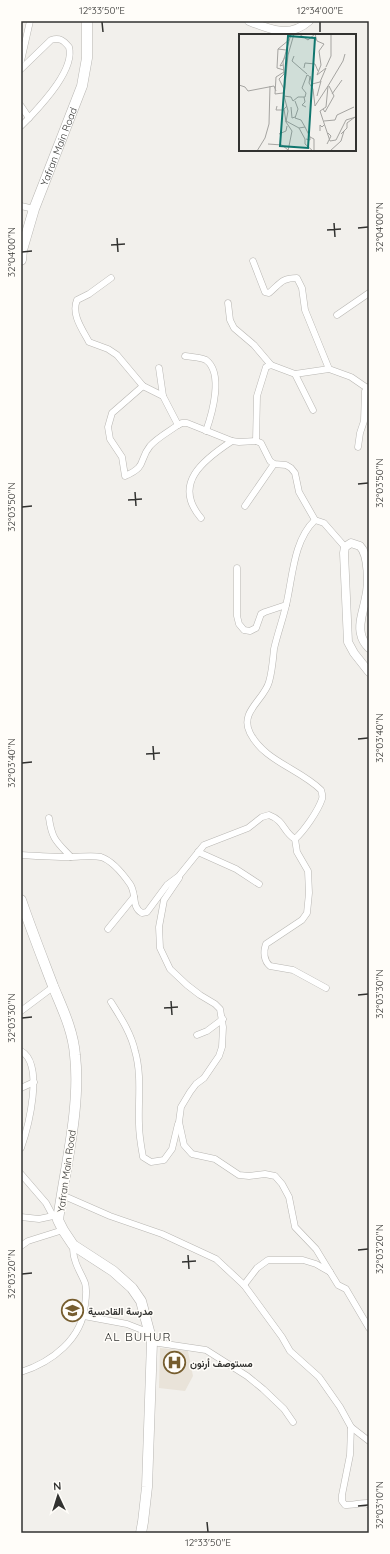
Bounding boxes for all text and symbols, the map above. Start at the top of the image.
text: 12°33'50"E [79,4,125,17]
text: 12°34'00"E [297,4,344,17]
inset map [239,34,356,151]
street label: Yafran Main Road [38,105,80,188]
text: 32°04'00"N [373,202,386,252]
text: 32°04'00"N [5,227,18,277]
text: 32°03'50"N [373,458,386,508]
text: 32°03'50"N [5,482,18,532]
text: 32°03'40"N [373,713,386,763]
text: 32°03'40"N [5,738,18,788]
text: 32°03'30"N [373,969,386,1019]
text: 32°03'30"N [5,993,18,1043]
street label: Yafran Main Road [54,1129,79,1213]
text: 32°03'20"N [373,1224,386,1274]
text: 32°03'20"N [5,1249,18,1299]
school or university icon: مدرسة القادسية [60,1298,86,1324]
place label: مدرسة القادسية [88,1305,154,1318]
district label: AL BUHUR [104,1329,172,1344]
hospital icon: مستوصف أرنون [162,1350,188,1376]
place label: مستوصف أرنون [190,1357,253,1370]
north arrow [38,1476,78,1516]
text: N [53,1479,62,1493]
text: 32°03'10"N [373,1481,386,1529]
text: 12°33'50"E [185,1536,231,1549]

